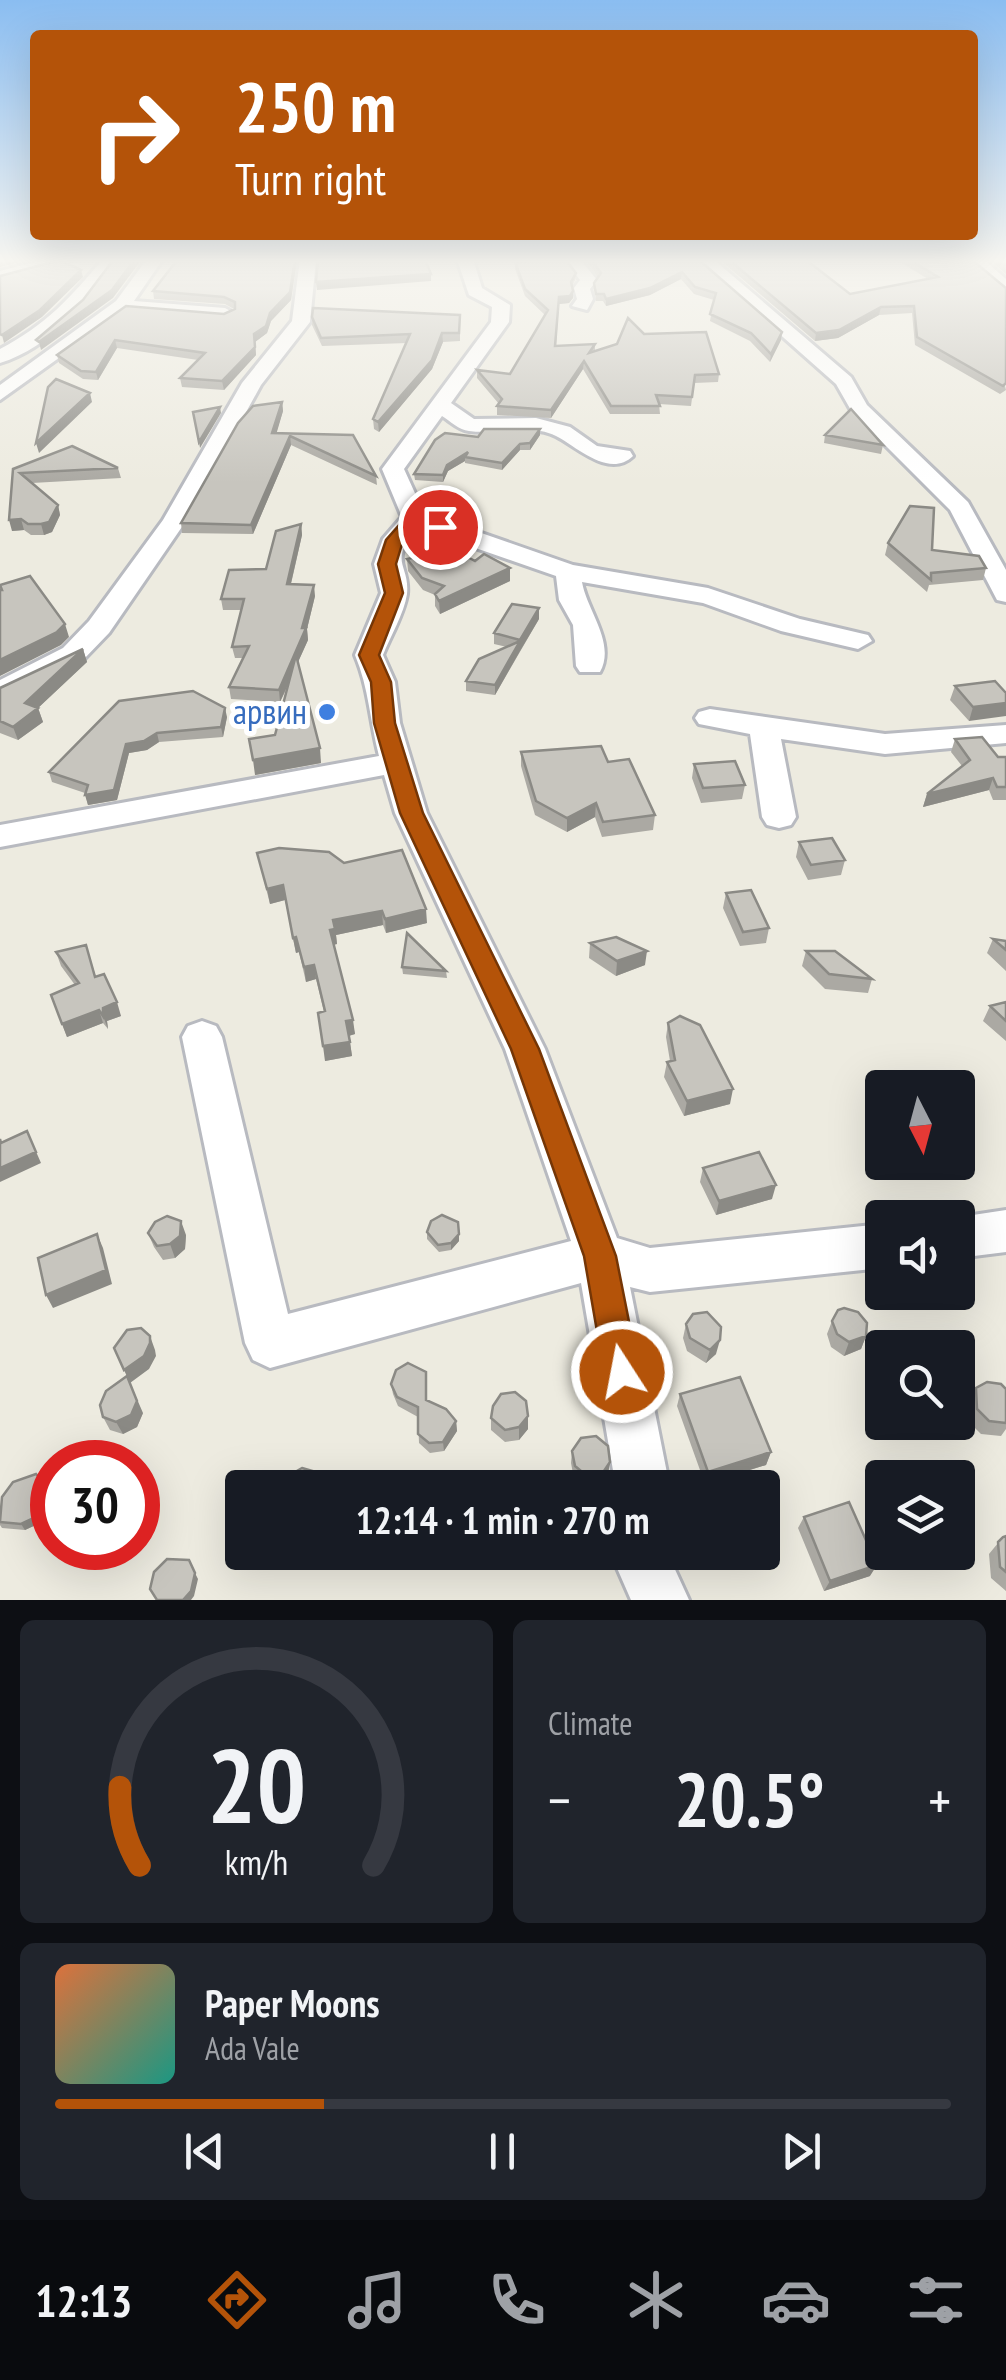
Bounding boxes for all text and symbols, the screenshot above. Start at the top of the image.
text: 250 m [235,61,396,151]
icon: right [70,70,200,200]
text: Turn right [235,149,386,207]
pin [398,485,483,570]
icon: arrive [413,500,468,555]
place label: арвин [233,688,307,734]
marker: арвин [316,701,338,723]
north arrow [865,1070,975,1180]
map controls [865,1070,975,1570]
button: sound [865,1200,975,1310]
position arrow [570,1320,674,1424]
button: search [865,1330,975,1440]
speed limit sign: 30 [30,1440,160,1570]
button: layers [865,1460,975,1570]
text: 12:14 · 1 min · 270 m [356,1495,649,1544]
text: Climate [548,1702,632,1744]
text: 20 [207,1717,306,1852]
text: 20.5° [674,1751,825,1848]
text: − [548,1764,571,1835]
text: + [928,1764,951,1835]
text: km/h [225,1839,288,1885]
text: Paper Moons [205,1978,380,2027]
text: Ada Vale [205,2027,300,2069]
icon: previous [177,2124,232,2179]
icon: pause [475,2124,530,2179]
icon: next [774,2124,829,2179]
icon: directions [202,2265,272,2335]
icon: music [342,2265,412,2335]
icon: phone [482,2265,552,2335]
icon: climate [621,2265,691,2335]
icon: car [761,2265,831,2335]
icon: filters [901,2265,971,2335]
text: 12:13 [35,2271,132,2329]

